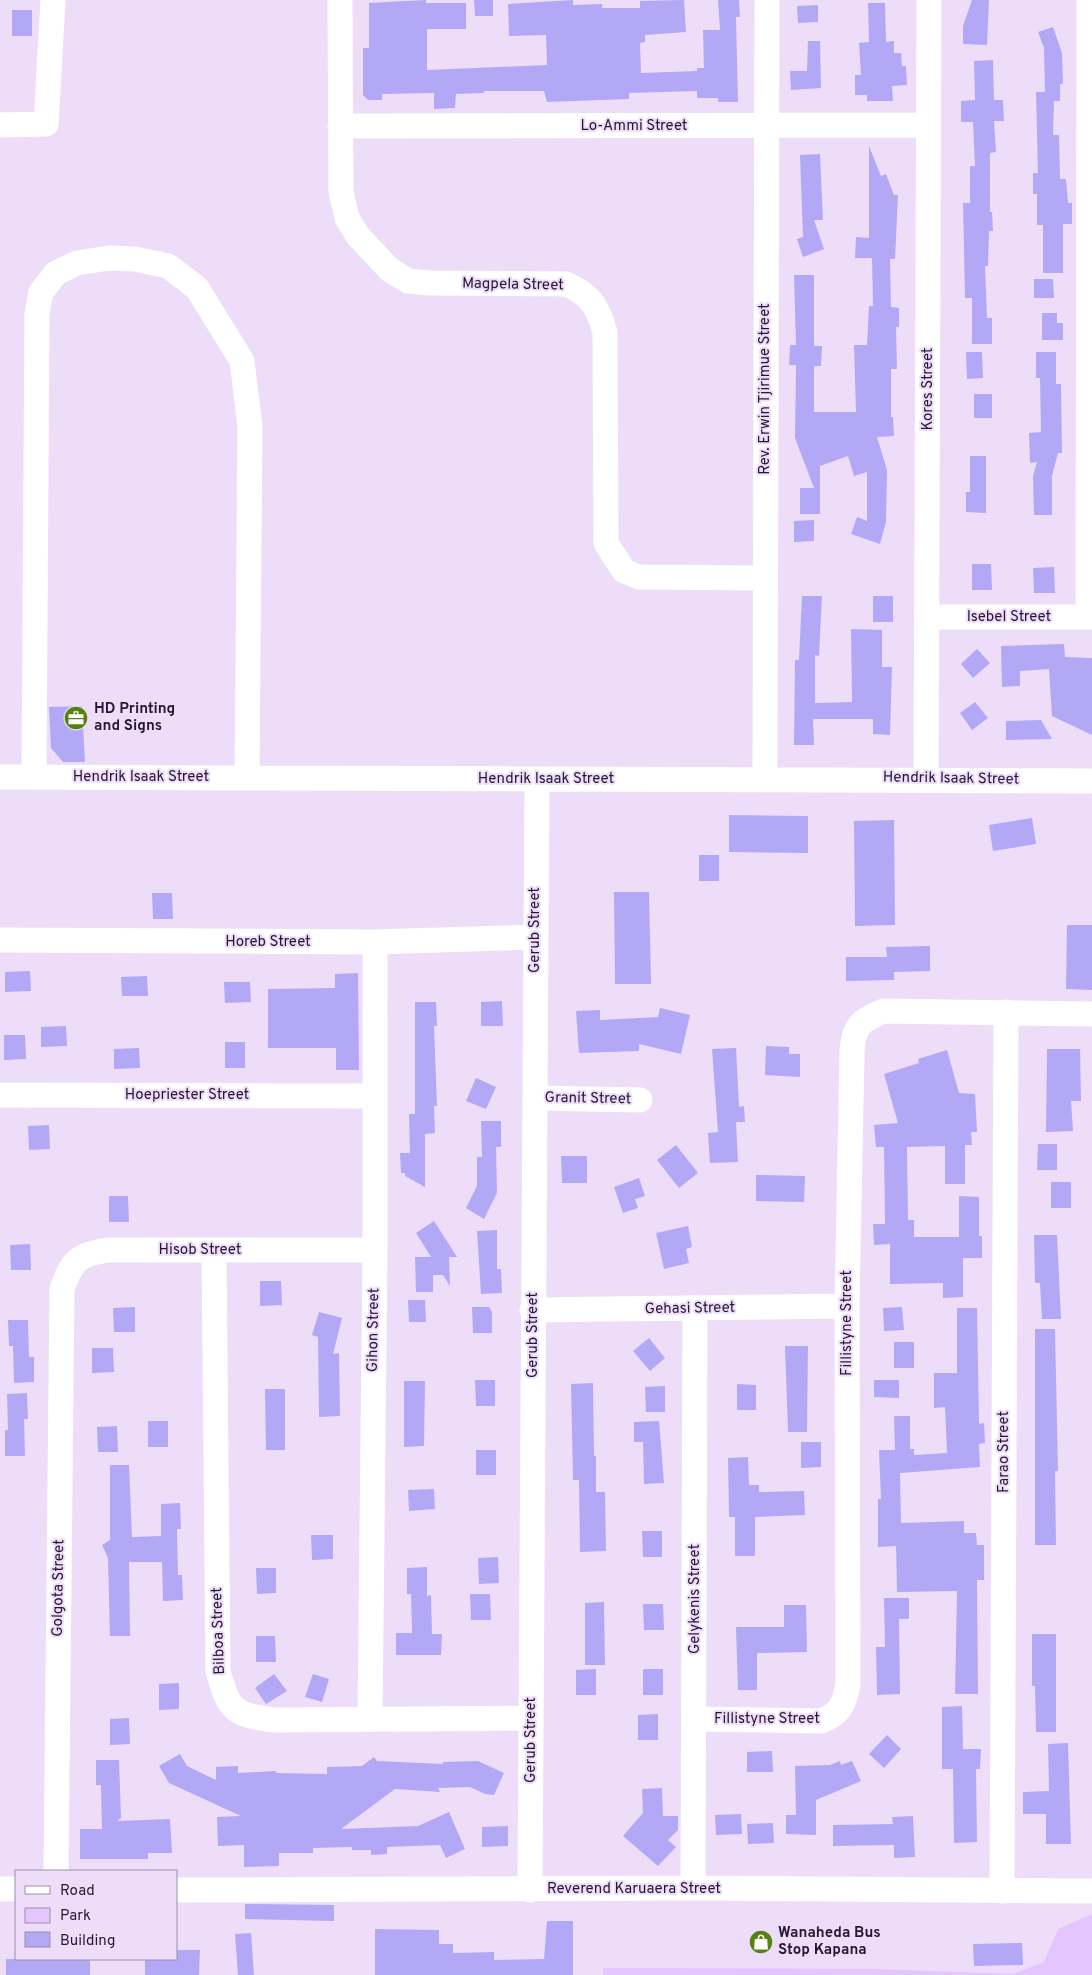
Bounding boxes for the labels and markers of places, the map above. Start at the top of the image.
place label: HD Printing and Signs [94,700,175,736]
office icon: HD Printing and Signs [63,705,89,731]
place label: Wanaheda Bus Stop Kapana [778,1924,881,1960]
shop icon: Wanaheda Bus Stop Kapana [748,1929,774,1955]

